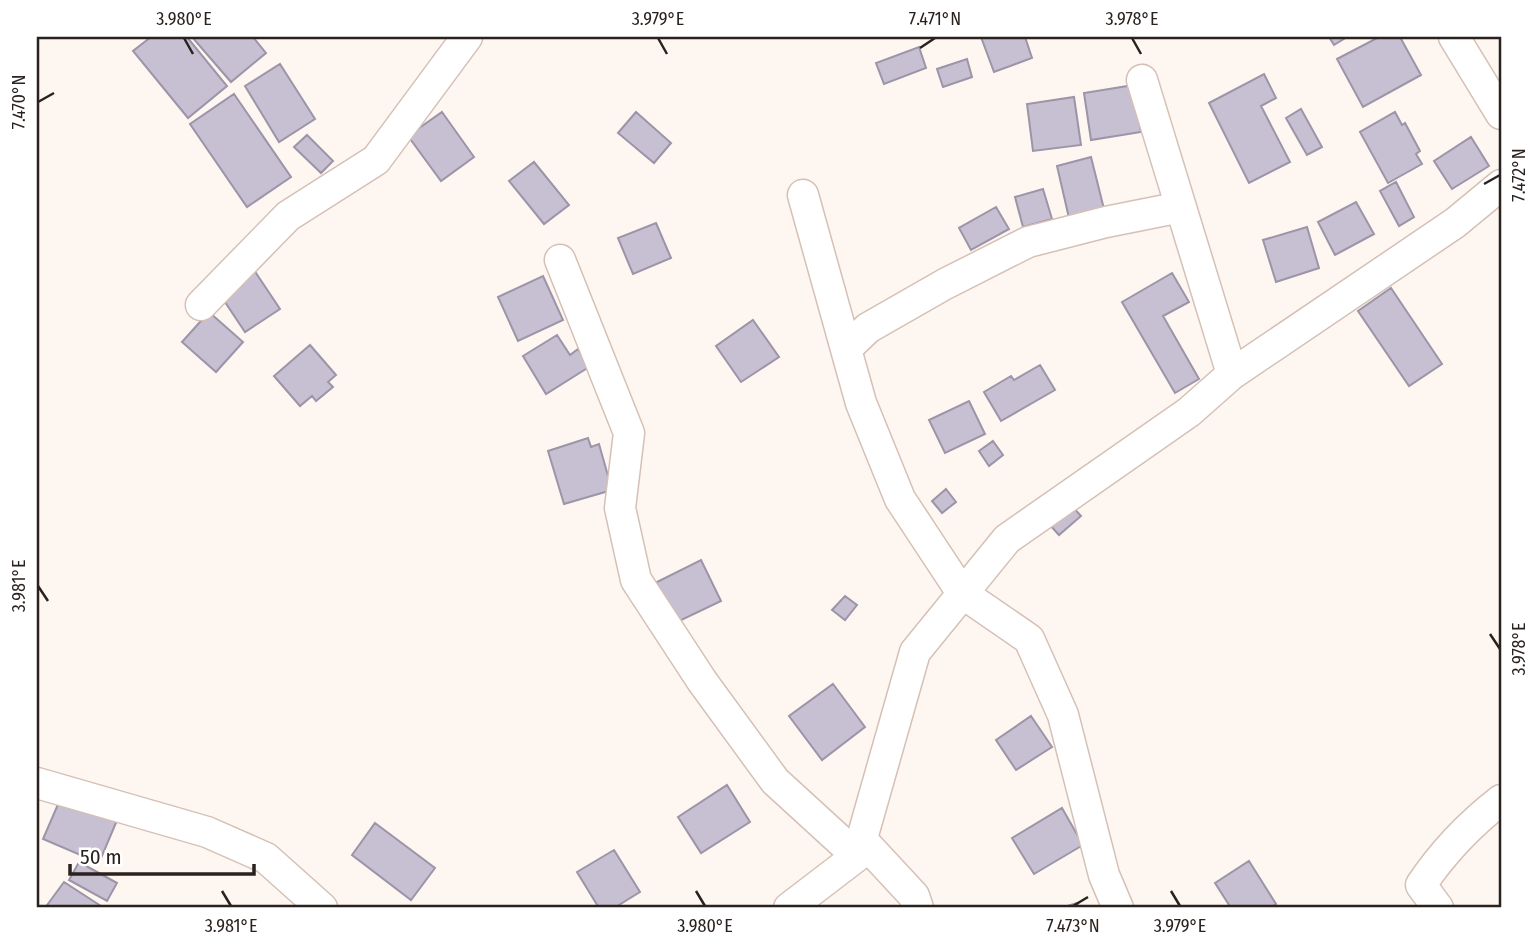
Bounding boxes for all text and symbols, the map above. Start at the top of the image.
text: 3.980°E [156,8,212,30]
text: 3.979°E [632,8,684,30]
text: 7.471°N [909,8,961,30]
text: 3.978°E [1106,8,1158,30]
text: 7.470°N [8,75,30,129]
text: 7.472°N [1508,148,1530,202]
text: 3.981°E [8,560,30,612]
text: 3.978°E [1508,623,1530,675]
scale bar [70,833,254,877]
text: 50 m [80,844,122,870]
text: 3.981°E [205,915,257,937]
text: 3.980°E [677,915,733,937]
text: 7.473°N [1046,915,1100,937]
text: 3.979°E [1154,915,1206,937]

